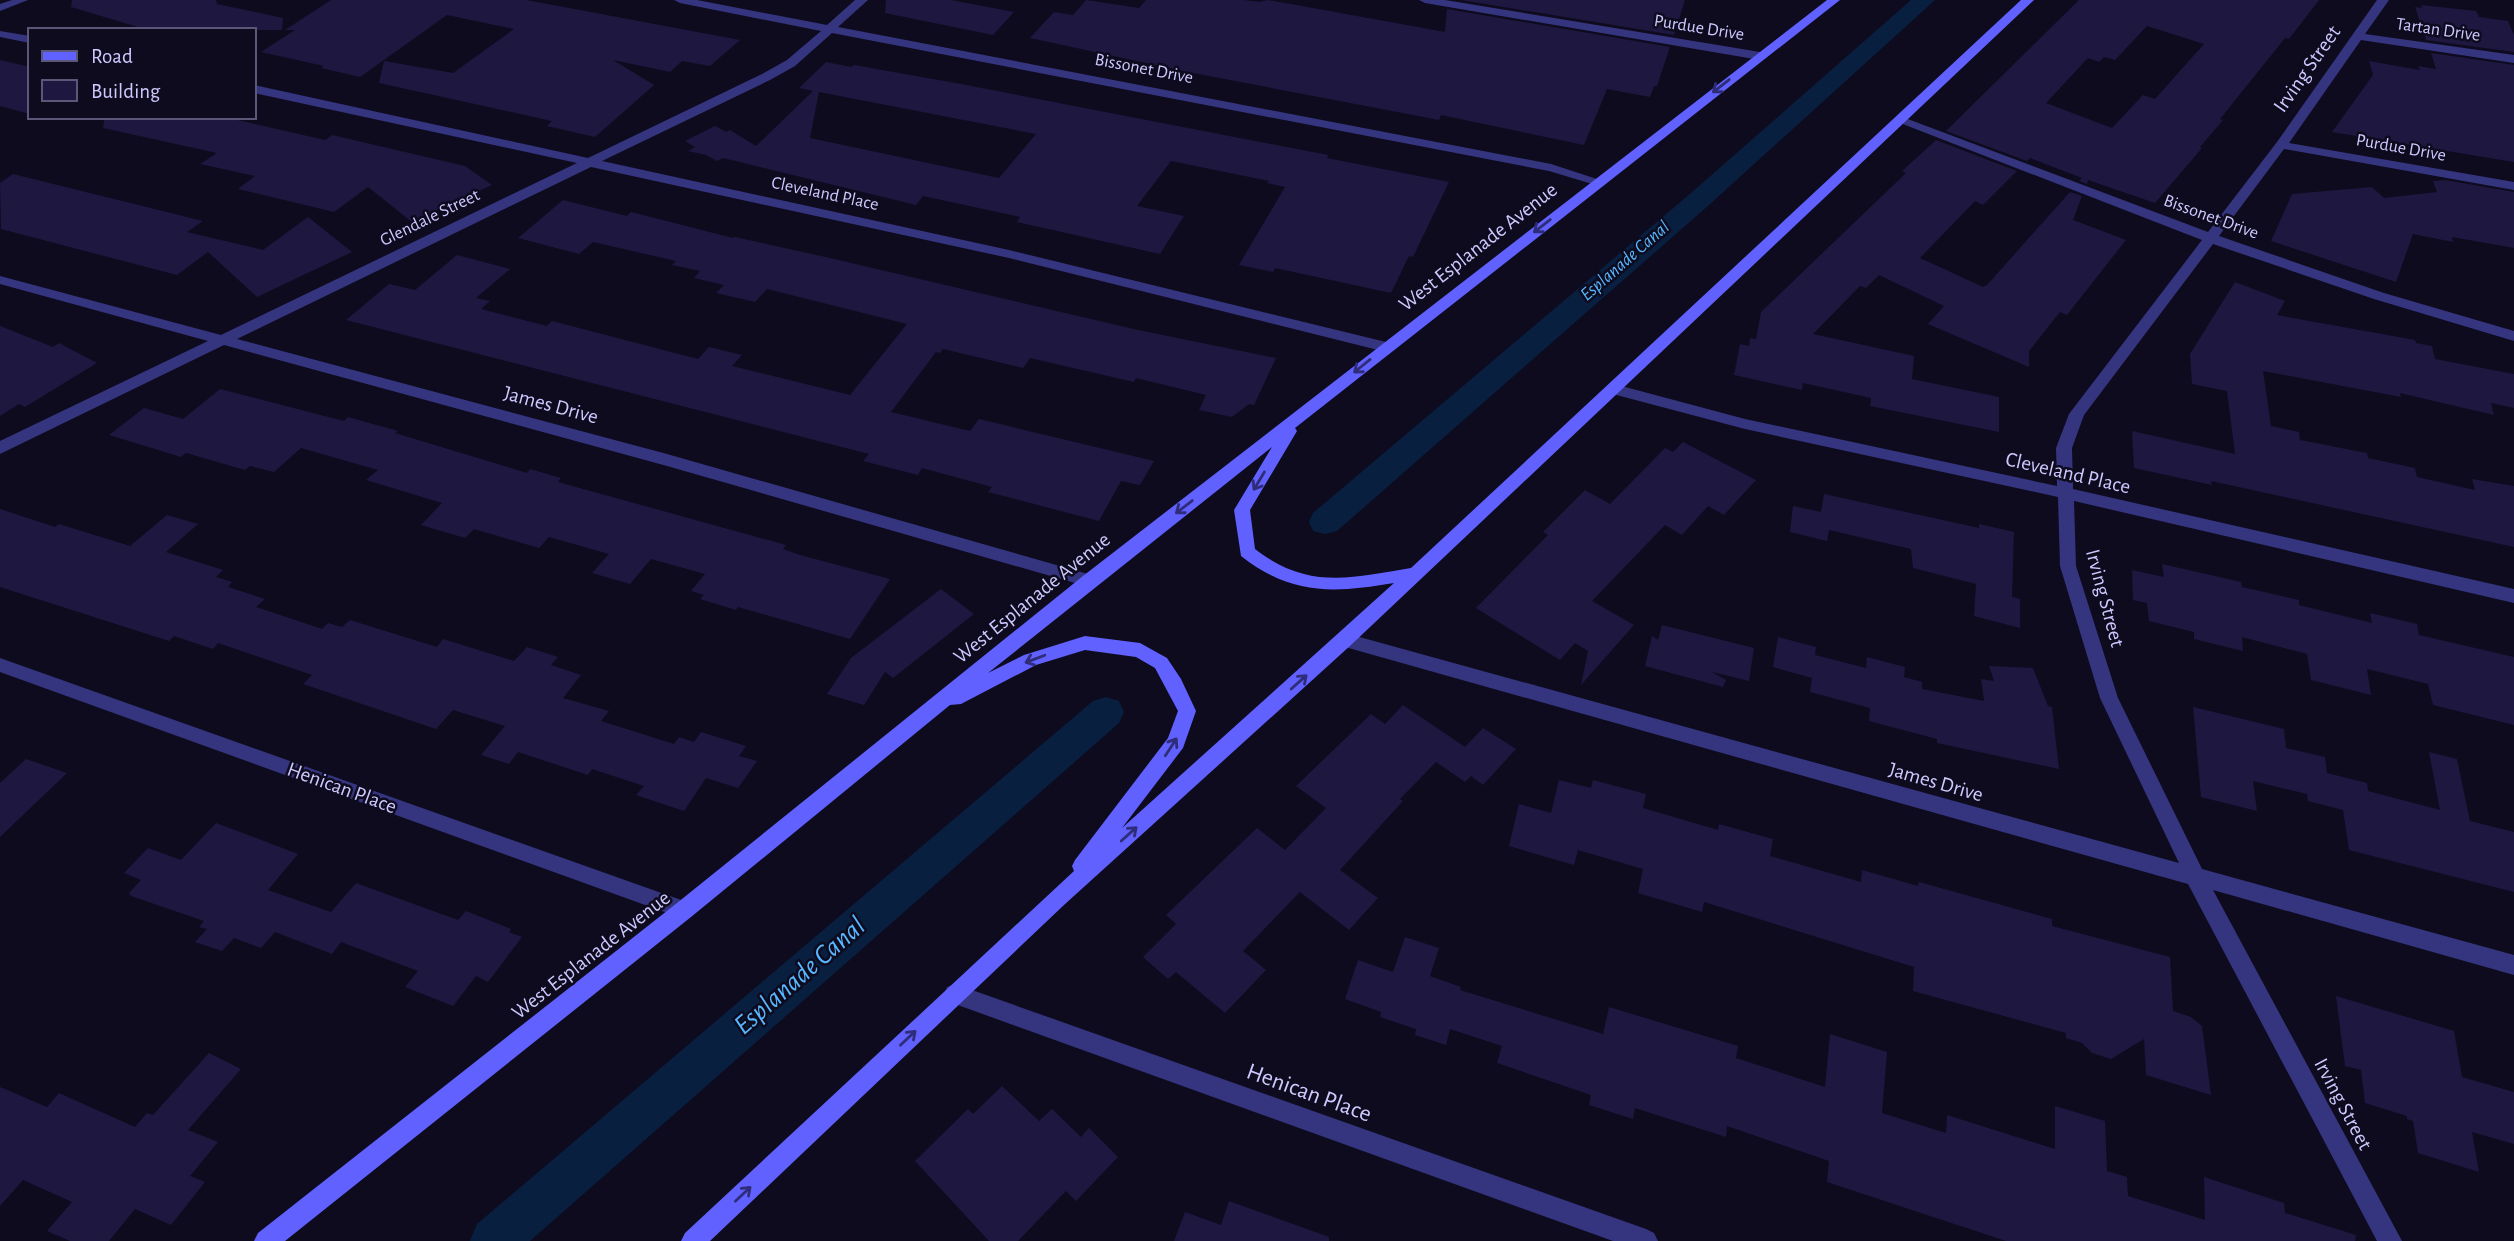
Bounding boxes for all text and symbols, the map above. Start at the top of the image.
street label: Purdue Drive [1653,12,1745,44]
street label: Tartan Drive [2395,15,2481,45]
street label: Irving Street [2270,22,2345,116]
legend [28,28,256,119]
text: Road [91,46,133,67]
street label: Bissonet Drive [1093,51,1195,87]
one-way arrow [1713,79,1731,94]
text: Building [91,81,161,102]
street label: Purdue Drive [2355,131,2447,165]
street label: Cleveland Place [770,174,880,214]
street label: West Esplanade Avenue [1395,179,1561,315]
street label: Glendale Street [377,186,483,250]
street label: Bissonet Drive [2161,191,2261,243]
water label: Esplanade Canal [1577,217,1673,305]
one-way arrow [1533,219,1551,234]
one-way arrow [1354,359,1372,374]
street label: James Drive [501,382,601,428]
street label: Cleveland Place [2004,448,2132,498]
one-way arrow [1252,470,1266,490]
one-way arrow [1175,500,1194,515]
street label: West Esplanade Avenue [950,529,1114,667]
street label: Irving Street [2082,547,2128,649]
one-way arrow [1024,654,1046,667]
one-way arrow [1290,674,1308,690]
one-way arrow [1164,738,1178,757]
street label: Henican Place [284,759,400,817]
street label: James Drive [1886,759,1986,805]
one-way arrow [1120,826,1138,842]
street label: West Esplanade Avenue [508,887,674,1023]
water label: Esplanade Canal [729,912,871,1040]
one-way arrow [899,1030,917,1046]
street label: Irving Street [2310,1055,2376,1154]
street label: Henican Place [1243,1059,1375,1127]
one-way arrow [734,1186,751,1203]

